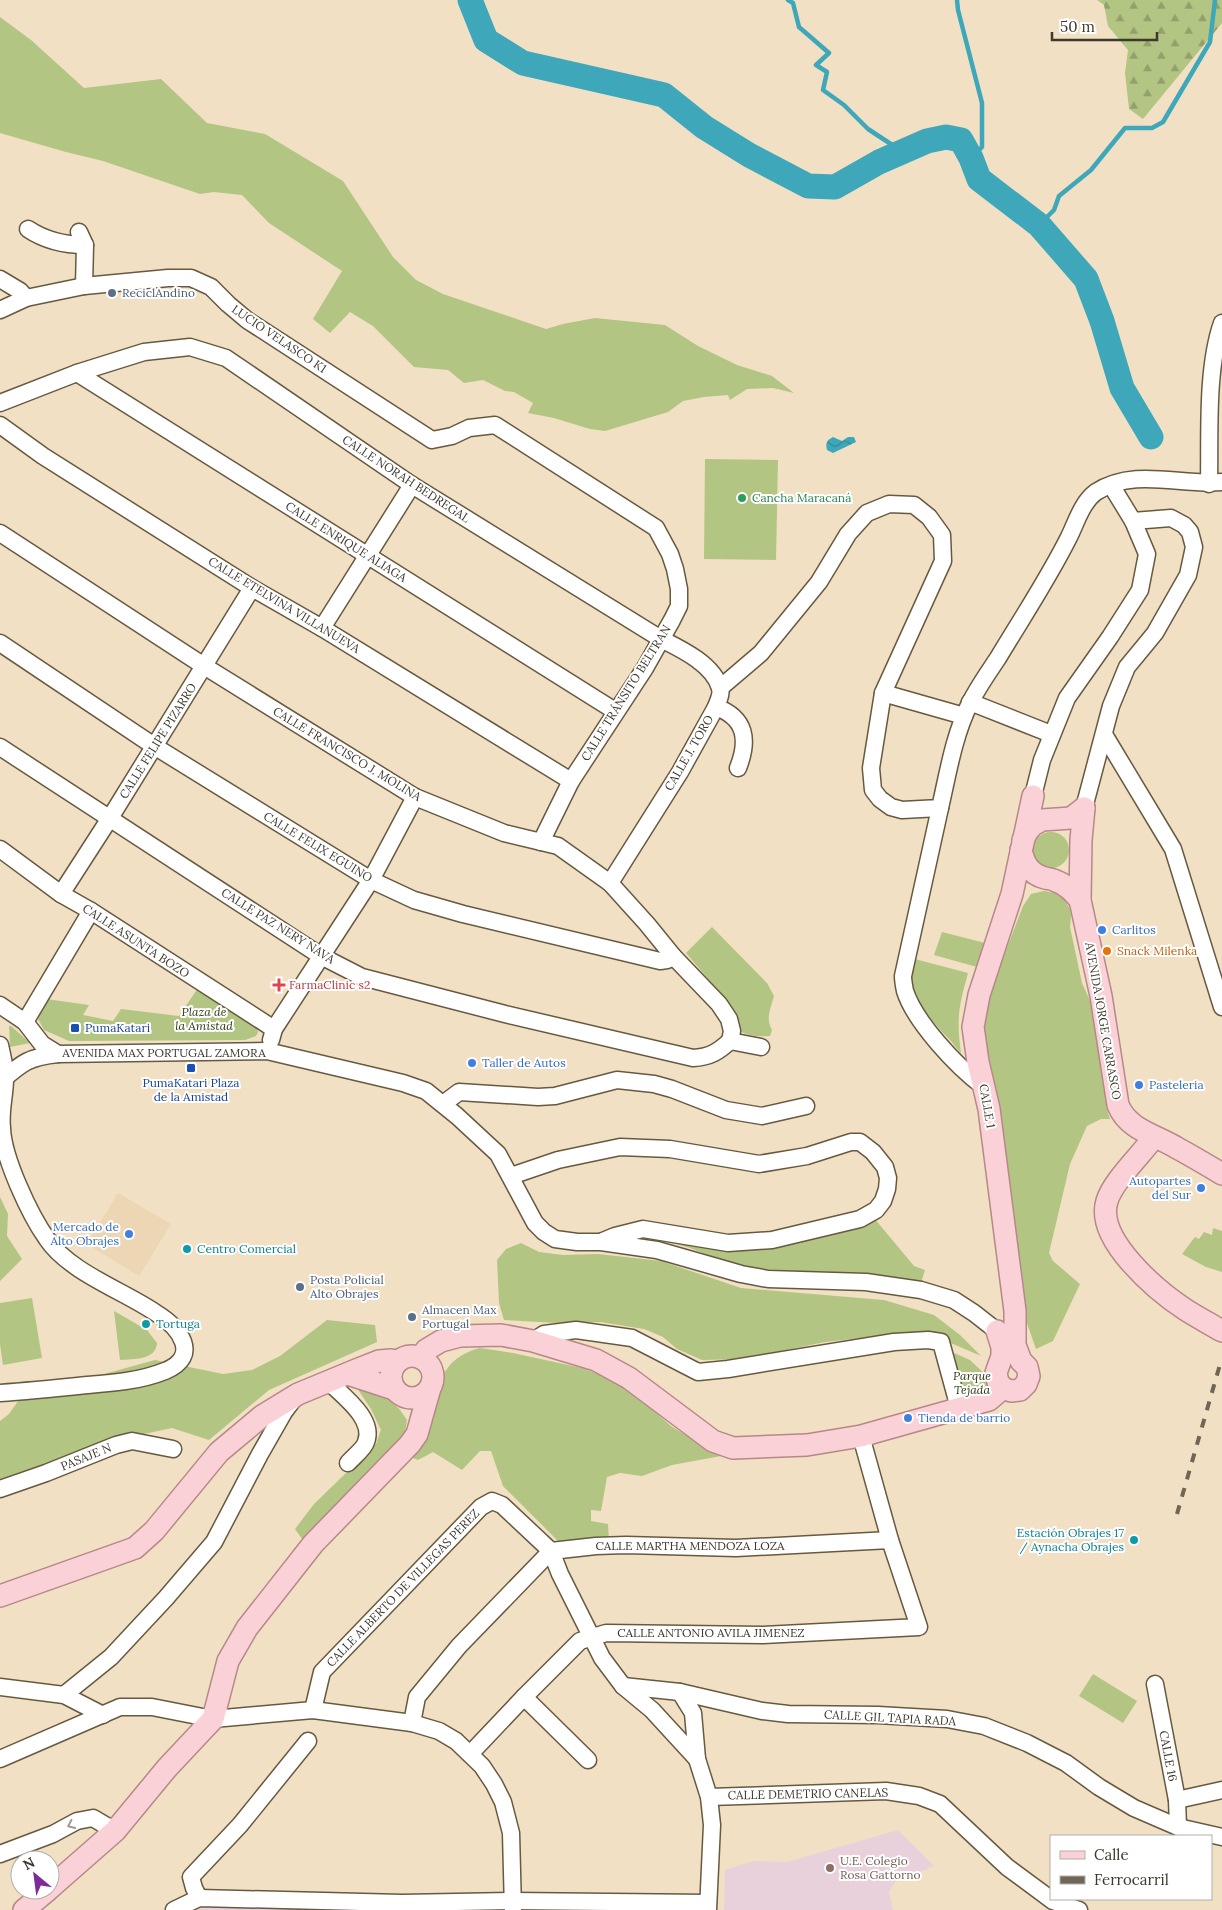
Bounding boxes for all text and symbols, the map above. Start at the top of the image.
scale bar [1052,10,1157,42]
text: 50 m [1060,17,1095,36]
place label: ReciclAndino [122,285,195,300]
marker: ReciclAndino [106,287,118,299]
street label: LUCIO VELASCO K1 [229,301,330,376]
street label: CALLE NORAH BEDREGAL [340,432,473,526]
place label: Cancha Maracaná [752,490,851,505]
marker: Cancha Maracaná [736,492,748,504]
street label: CALLE ENRIQUE ALIAGA [283,498,410,585]
street label: CALLE ETELVINA VILLANUEVA [206,553,363,656]
street label: CALLE TRÁNSITO BELTRAN [578,622,674,763]
street label: CALLE FELIPE PIZARRO [116,680,199,801]
street label: CALLE FRANCISCO J. MOLINA [270,703,424,804]
street label: CALLE J. TORO [661,712,716,793]
street label: CALLE FELIX EGUINO [261,808,375,885]
street label: CALLE PAZ NERY NAVA [219,884,338,967]
street label: CALLE ASUNTA BOZO [80,900,193,981]
place label: Carlitos [1112,922,1156,937]
marker: Carlitos [1096,924,1108,936]
street label: AVENIDA JORGE CARRASCO [1082,940,1125,1101]
place label: Snack Milenka [1117,943,1197,958]
marker: Snack Milenka [1101,945,1113,957]
place label: FarmaClinic s2 [289,977,371,992]
marker: FarmaClinic s2 [273,979,285,991]
park label: Plaza de la Amistad [175,1004,233,1033]
place label: PumaKatari [85,1020,150,1035]
marker: PumaKatari [69,1022,81,1034]
street label: AVENIDA MAX PORTUGAL ZAMORA [61,1045,266,1060]
place label: Taller de Autos [482,1055,566,1070]
marker: Taller de Autos [466,1057,478,1069]
marker: PumaKatari Plaza de la Amistad [185,1062,197,1074]
place label: PumaKatari Plaza de la Amistad [142,1075,240,1104]
place label: Pasteleria [1149,1077,1204,1092]
marker: Pasteleria [1133,1079,1145,1091]
street label: CALLE 1 [976,1083,999,1129]
place label: Autopartes del Sur [1128,1173,1192,1202]
marker: Autopartes del Sur [1195,1182,1207,1194]
place label: Mercado de Alto Obrajes [49,1219,119,1248]
marker: Mercado de Alto Obrajes [123,1228,135,1240]
place label: Centro Comercial [197,1241,296,1256]
marker: Centro Comercial [181,1243,193,1255]
place label: Posta Policial Alto Obrajes [309,1272,384,1301]
marker: Posta Policial Alto Obrajes [294,1281,306,1293]
place label: Almacen Max Portugal [421,1302,497,1331]
marker: Almacen Max Portugal [406,1311,418,1323]
place label: Tortuga [156,1316,200,1331]
marker: Tortuga [140,1318,152,1330]
park label: Parque Tejada [953,1368,991,1397]
place label: Tienda de barrio [918,1410,1010,1425]
marker: Tienda de barrio [902,1412,914,1424]
street label: PASAJE N [58,1440,113,1474]
street label: CALLE ALBERTO DE VILLEGAS PEREZ [323,1506,482,1670]
place label: Estación Obrajes 17 / Aynacha Obrajes [1017,1525,1124,1555]
marker: Estación Obrajes 17 / Aynacha Obrajes [1128,1534,1140,1546]
street label: CALLE MARTHA MENDOZA LOZA [595,1538,785,1553]
street label: CALLE ANTONIO AVILA JIMENEZ [617,1625,805,1640]
street label: CALLE GIL TAPIA RADA [824,1707,957,1728]
street label: CALLE 16 [1156,1729,1181,1783]
street label: CALLE DEMETRIO CANELAS [728,1785,889,1802]
one-way arrow [67,1818,76,1829]
legend [1050,1835,1212,1900]
text: Calle [1094,1845,1129,1864]
north arrow [10,1850,60,1900]
text: N [20,1853,38,1874]
place label: U.E. Colegio Rosa Gattorno [840,1853,921,1882]
marker: U.E. Colegio Rosa Gattorno [824,1862,836,1874]
text: Ferrocarril [1094,1870,1169,1889]

